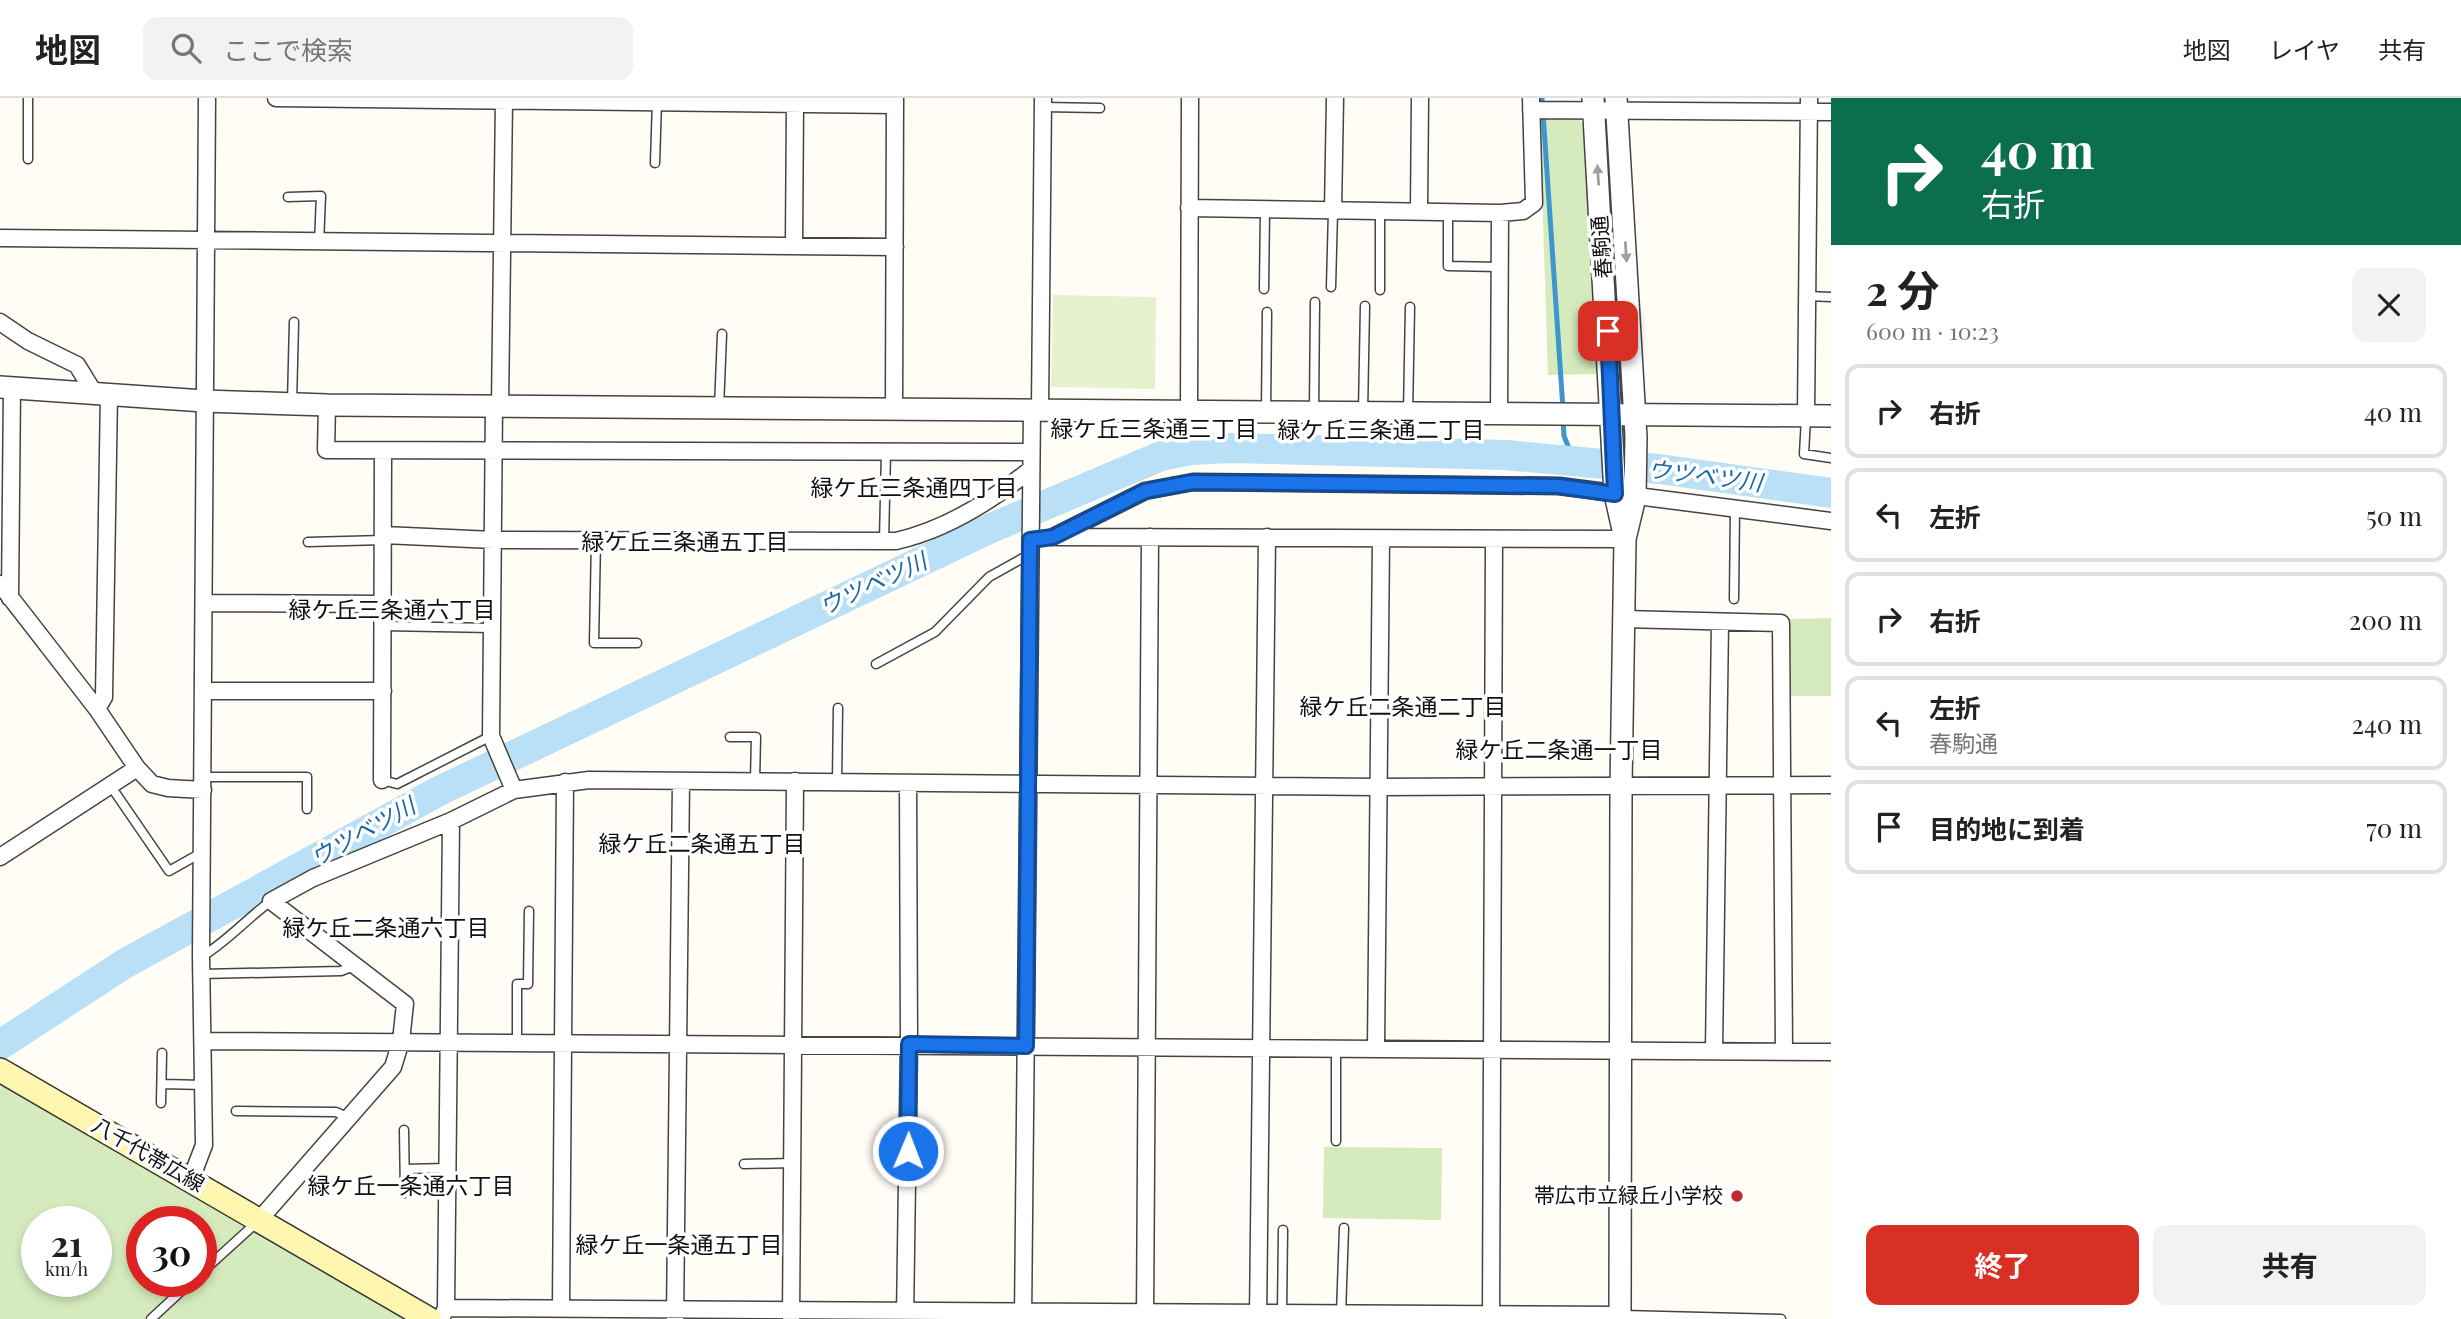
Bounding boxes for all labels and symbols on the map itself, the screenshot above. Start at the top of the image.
one-way arrow [1592,164,1603,186]
street label: 春駒通 [1584,215,1616,280]
one-way arrow [1620,241,1631,263]
pin [1578,301,1638,361]
district label: 緑ケ丘三条通三丁目 [1051,412,1258,443]
district label: 緑ケ丘三条通二丁目 [1278,413,1485,444]
water label: ウツベツ川 [1646,452,1767,497]
district label: 緑ケ丘三条通四丁目 [811,471,1018,502]
district label: 緑ケ丘三条通五丁目 [582,525,789,556]
water label: ウツベツ川 [814,543,934,621]
district label: 緑ケ丘三条通六丁目 [289,593,496,624]
district label: 緑ケ丘二条通二丁目 [1300,690,1507,721]
district label: 緑ケ丘二条通一丁目 [1456,733,1663,764]
water label: ウツベツ川 [304,788,423,872]
district label: 緑ケ丘二条通五丁目 [599,827,806,858]
district label: 緑ケ丘二条通六丁目 [283,911,490,942]
street label: 八千代帯広線 [87,1110,211,1197]
position arrow [871,1114,945,1188]
district label: 緑ケ丘一条通六丁目 [308,1169,515,1200]
place label: 帯広市立緑丘小学校 [1534,1180,1723,1208]
marker: 帯広市立緑丘小学校 [1729,1188,1745,1204]
speed limit sign: 30 [126,1206,217,1297]
district label: 緑ケ丘一条通五丁目 [576,1228,783,1259]

